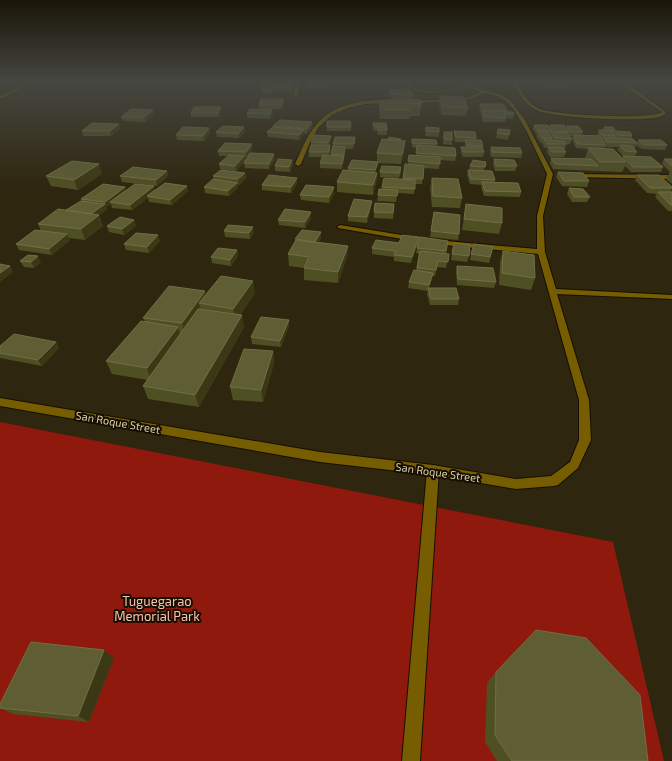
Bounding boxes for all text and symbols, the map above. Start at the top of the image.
street label: San Roque Street [75,408,161,436]
street label: San Roque Street [395,460,481,484]
park label: Tuguegarao Memorial Park [114,593,200,624]

